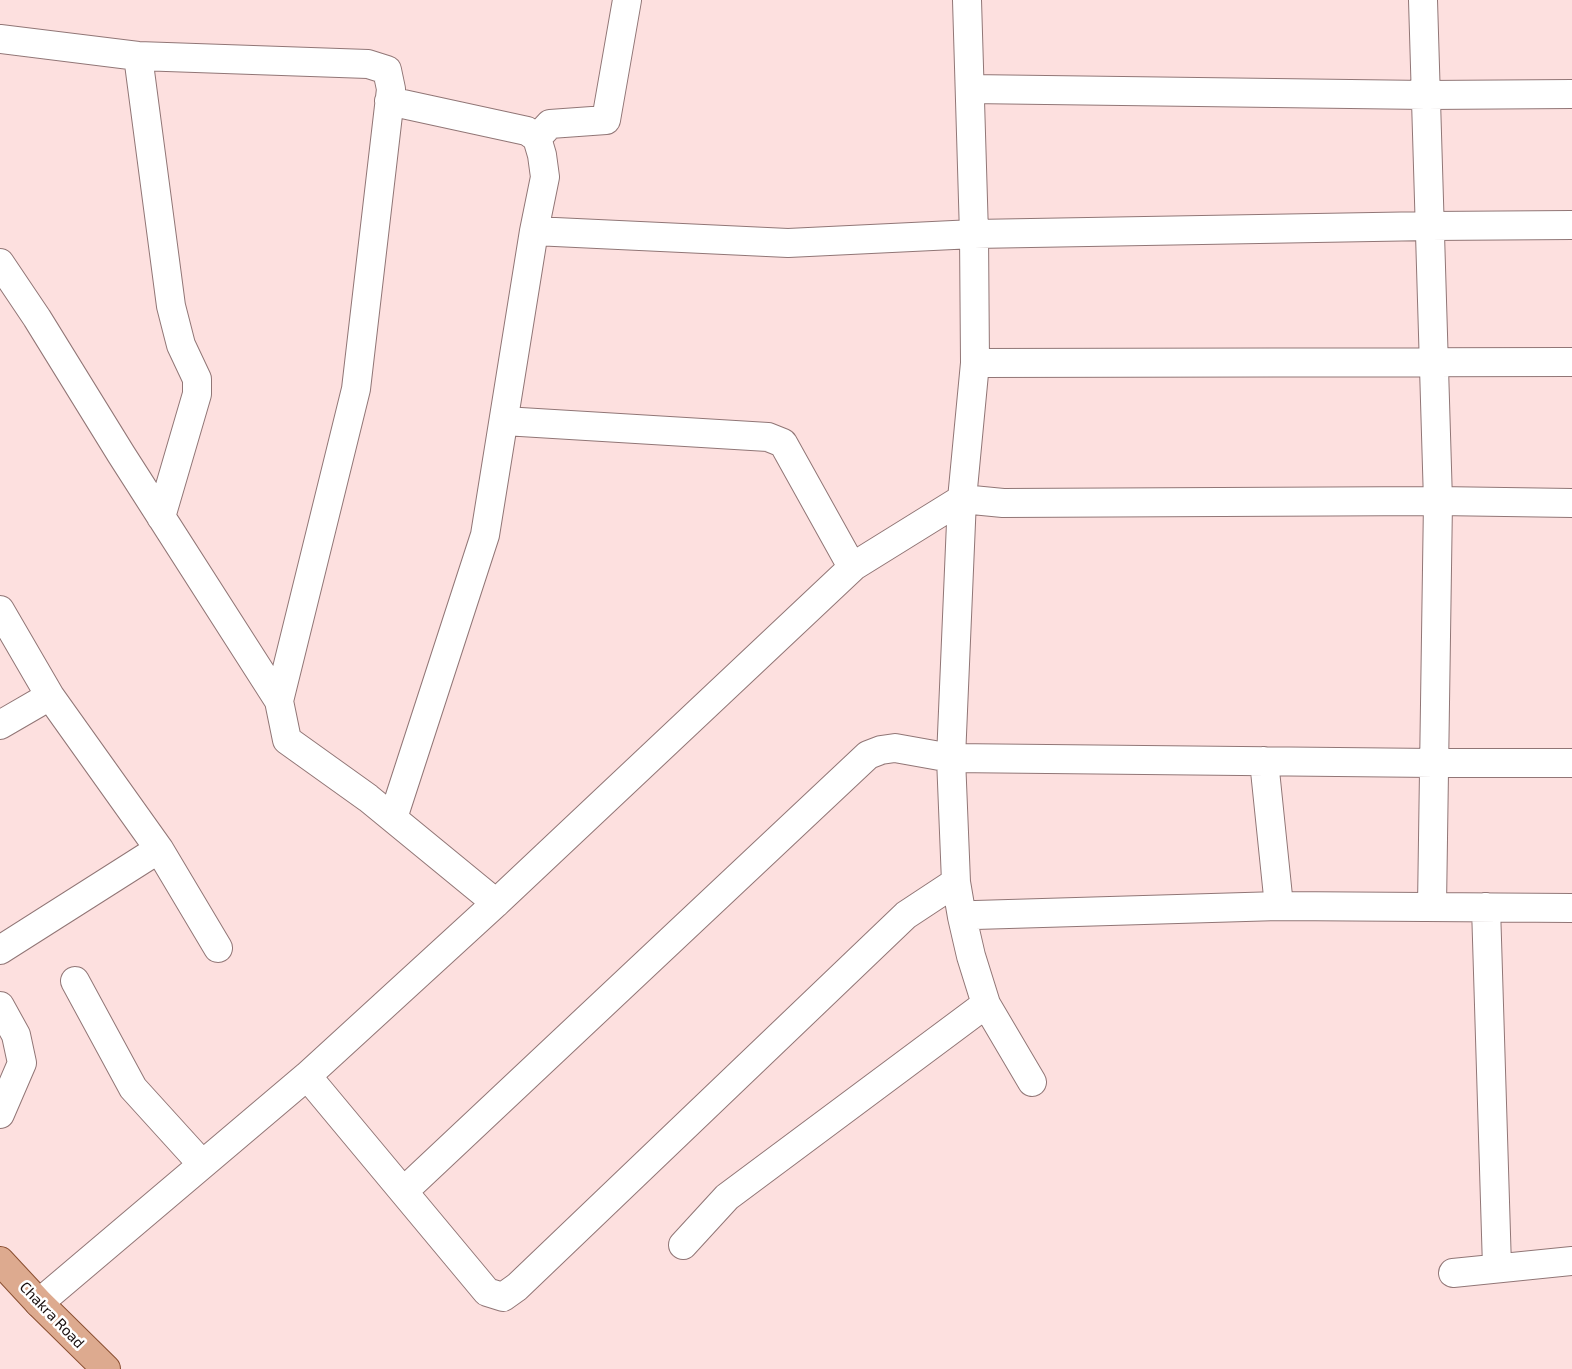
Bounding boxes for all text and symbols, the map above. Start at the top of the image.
street label: Chakra Road [16,1278,88,1352]

